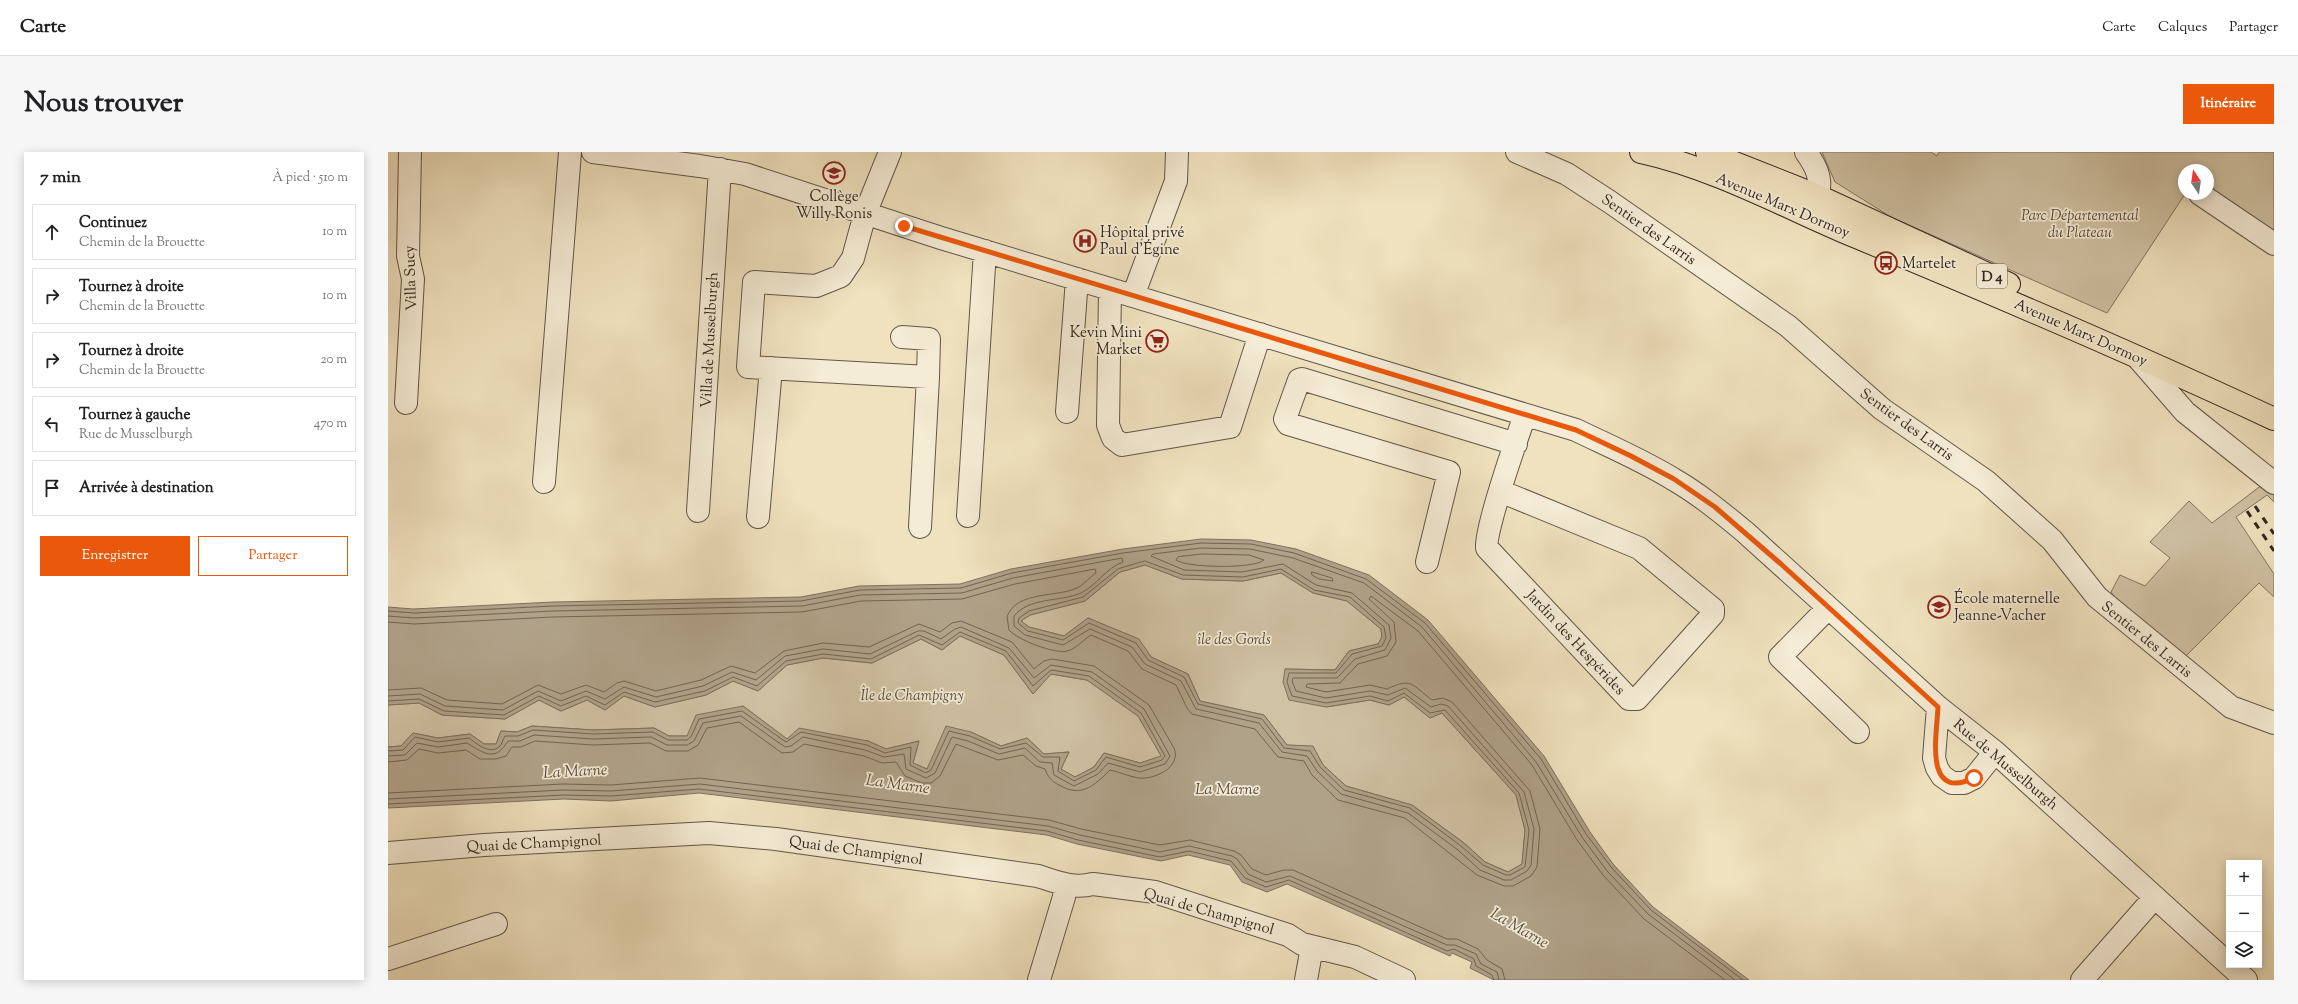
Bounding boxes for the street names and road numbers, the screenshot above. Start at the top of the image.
street label: Avenue Marx Dormoy [1712,169,1853,244]
street label: Sentier des Larris [1597,190,1700,271]
street label: Villa Sucy [400,244,423,311]
road number: D 4 [1977,264,2007,288]
street label: Villa de Musselburgh [696,271,725,409]
street label: Avenue Marx Dormoy [2010,294,2151,372]
street label: Sentier des Larris [1855,384,1957,466]
street label: Jardin des Hespérides [1520,585,1629,700]
street label: Sentier des Larris [2096,597,2196,683]
street label: Rue de Musselburgh [1948,715,2062,816]
street label: Quai de Champignol [466,830,602,859]
street label: Quai de Champignol [787,832,924,871]
street label: Quai de Champignol [1141,884,1276,941]

